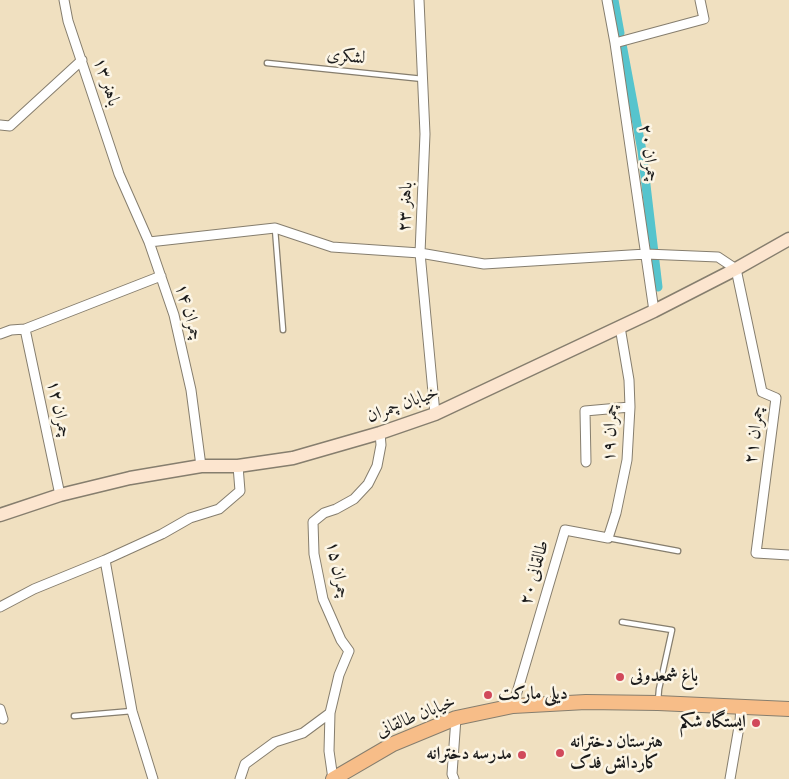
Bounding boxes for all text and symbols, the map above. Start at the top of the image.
street label: لشکری [325,44,367,70]
street label: باهنر ۱۳ [88,55,124,109]
street label: چمران ۲۰ [633,123,663,183]
street label: باهنر ۲۳ [394,181,418,233]
street label: چمران ۱۴ [170,281,206,343]
street label: چمران ۱۲ [41,378,75,440]
street label: خیابان چمران [364,382,442,428]
street label: چمران ۱۹ [599,403,623,463]
street label: چمران ۲۱ [740,405,770,465]
street label: طالقانی ۲۰ [515,538,555,608]
street label: چمران ۱۵ [321,539,353,601]
place label: باغ شمعدونی [630,666,698,688]
marker: باغ شمعدونی [614,671,626,683]
place label: دیلی مارکت [498,684,568,706]
marker: دیلی مارکت [482,689,494,701]
street label: خیابان طالقانی [373,691,459,743]
place label: ایستگاه شکم [680,712,746,734]
marker: ایستگاه شکم [750,717,762,729]
place label: هنرستان دخترانه کاردانش فدک [570,732,663,774]
place label: مدرسه دخترانه [426,744,512,766]
marker: هنرستان دخترانه کاردانش فدک [554,747,566,759]
marker: مدرسه دخترانه [516,749,528,761]

